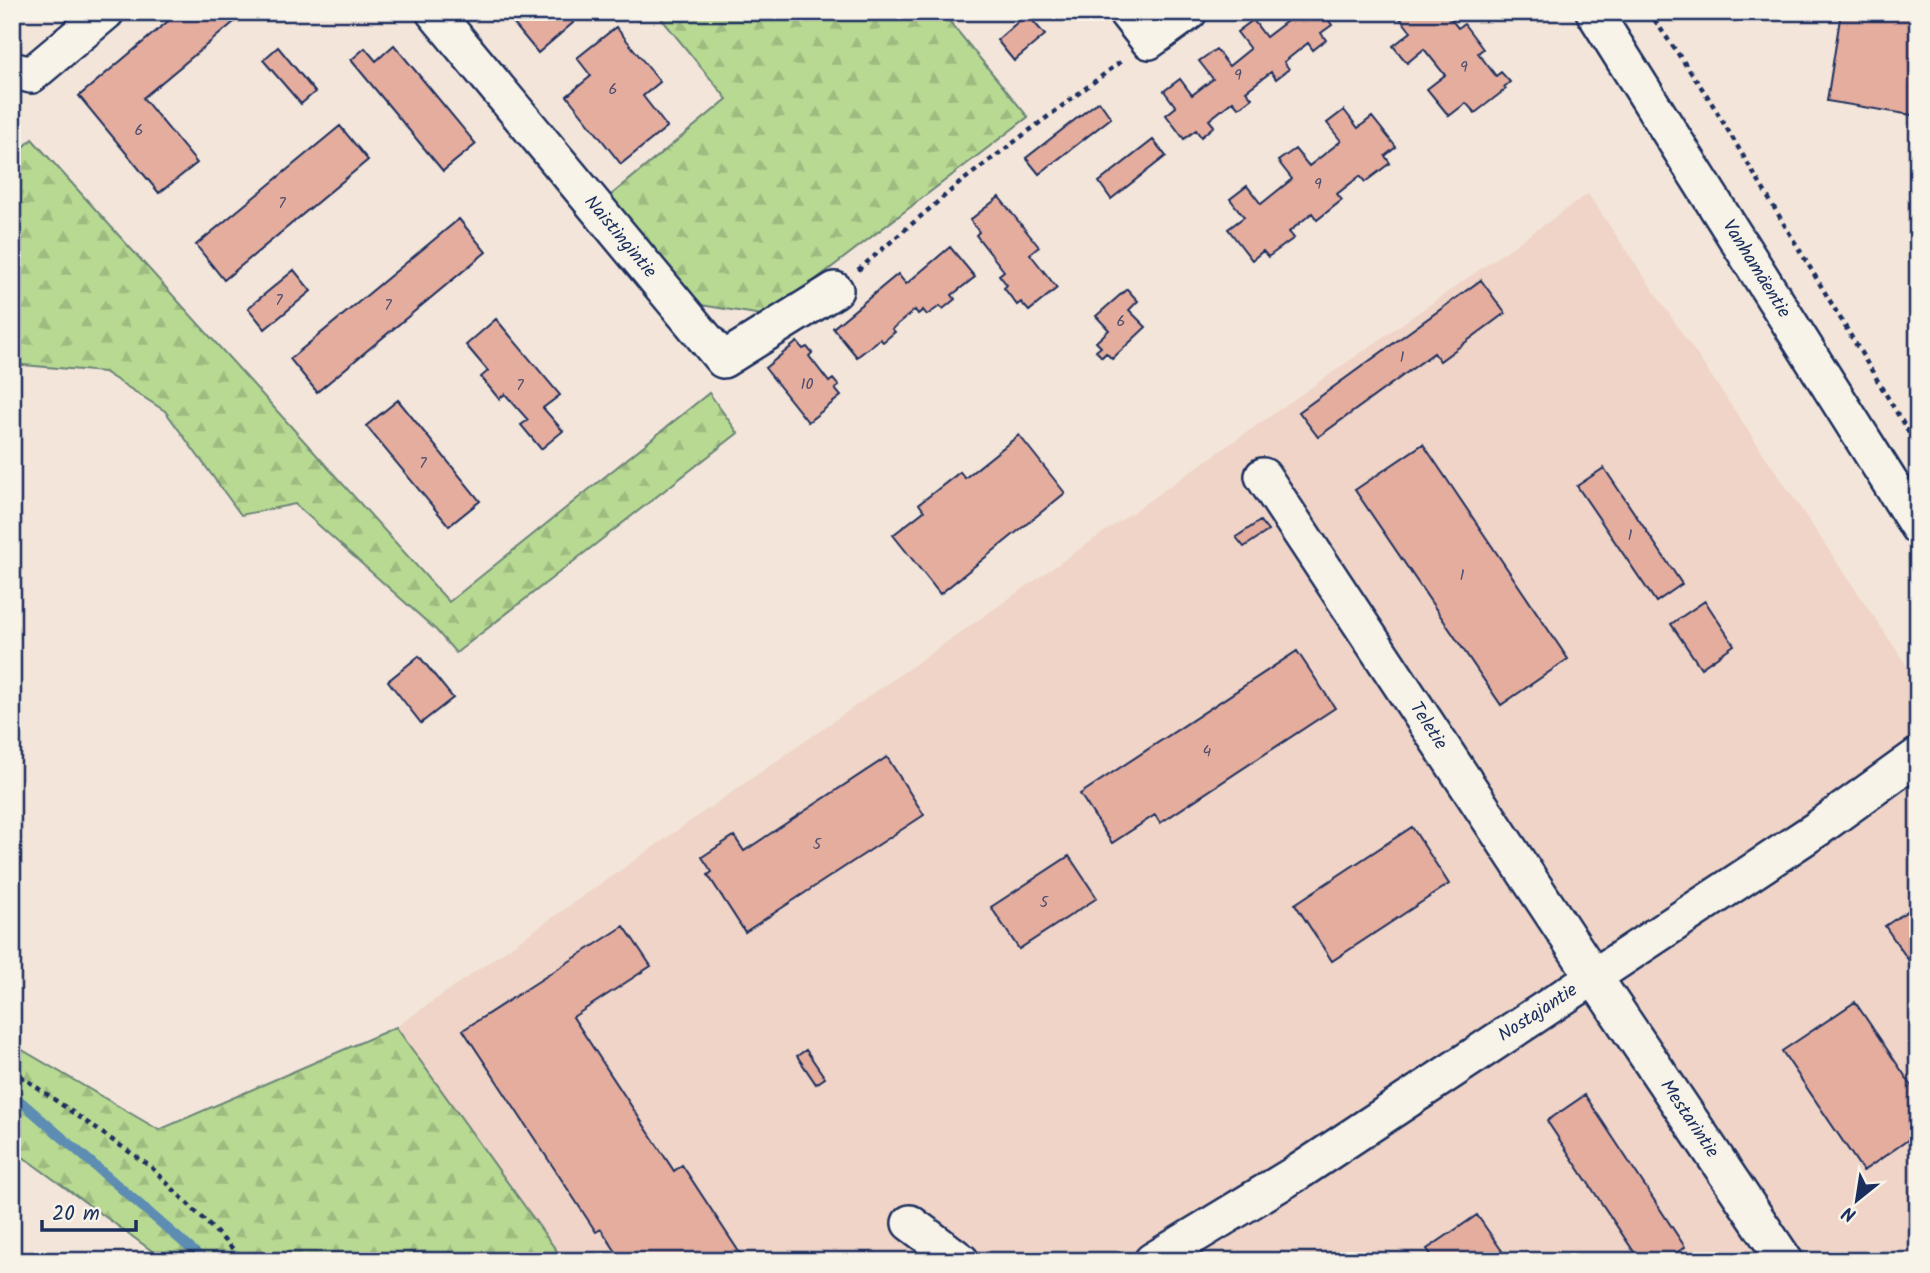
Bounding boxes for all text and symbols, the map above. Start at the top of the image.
house number: 9 [1460,55,1468,80]
house number: 9 [1234,63,1242,88]
house number: 6 [609,77,617,102]
house number: 6 [135,118,143,143]
house number: 9 [1314,172,1322,197]
street label: Naistingintie [576,189,664,285]
house number: 7 [278,191,286,216]
street label: Vanhamäentie [1714,214,1798,325]
house number: 7 [275,288,283,313]
house number: 7 [384,293,392,318]
house number: 6 [1117,309,1125,334]
house number: 1 [1399,345,1405,370]
house number: 10 [800,372,814,397]
house number: 7 [516,373,524,398]
house number: 7 [419,451,427,476]
house number: 1 [1627,523,1633,548]
house number: 1 [1459,563,1465,588]
street label: Teletie [1401,696,1455,756]
house number: 4 [1203,739,1212,764]
house number: 5 [813,832,823,857]
house number: 5 [1040,890,1050,915]
street label: Nostajantie [1492,976,1584,1050]
street label: Mestarintie [1652,1074,1727,1165]
north arrow [1822,1164,1892,1234]
scale bar [42,1189,136,1233]
text: N [1837,1197,1862,1229]
text: 20 m [52,1198,100,1231]

